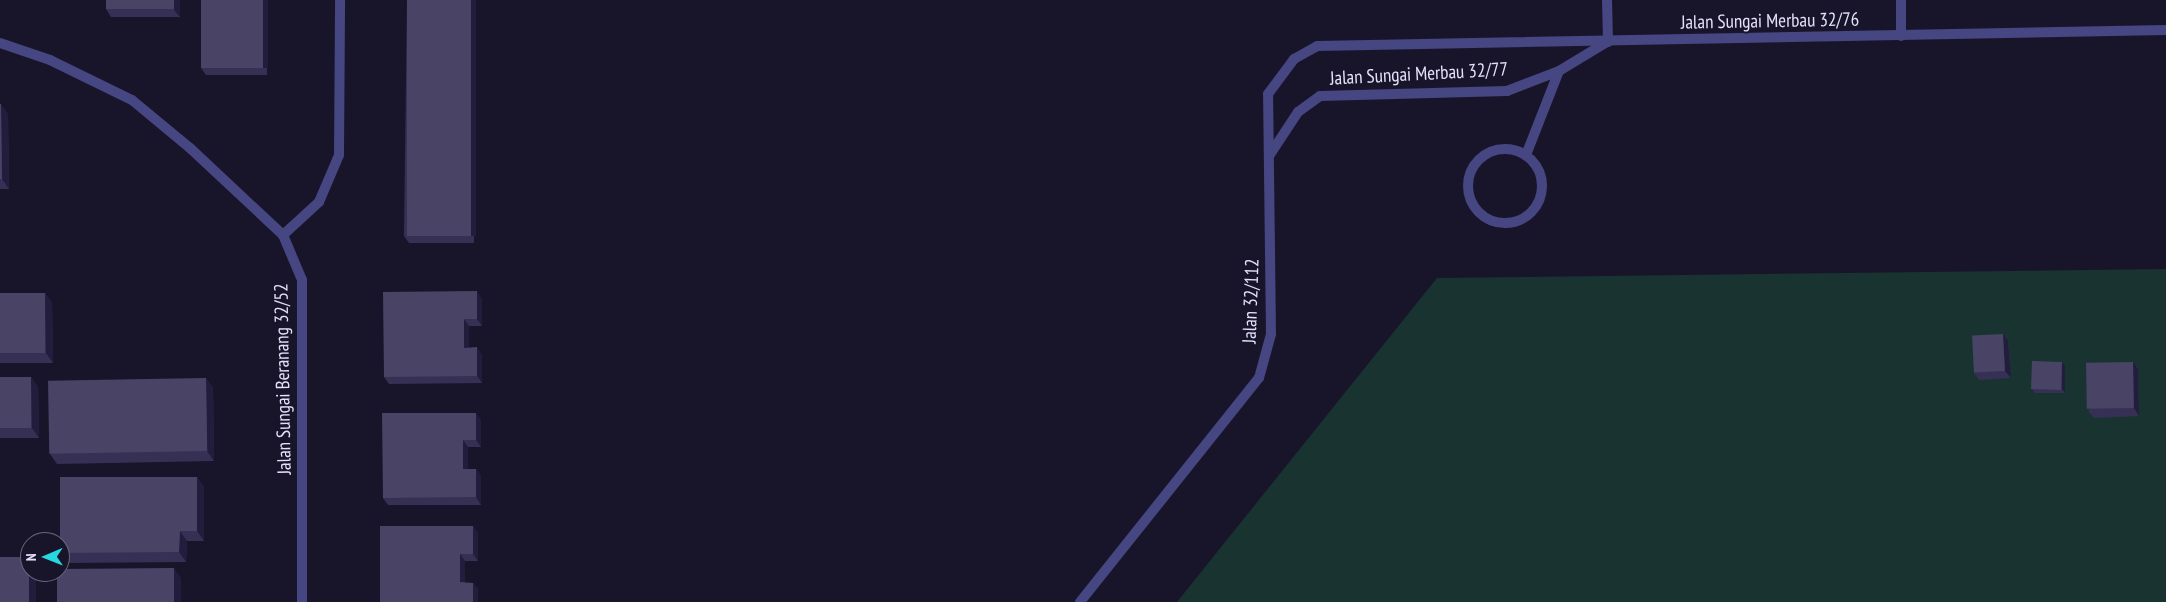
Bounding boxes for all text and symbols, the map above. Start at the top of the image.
street label: Jalan Sungai Merbau 32/76 [1681,8,1859,34]
street label: Jalan Sungai Merbau 32/77 [1329,58,1509,90]
street label: Jalan 32/112 [1238,258,1264,344]
street label: Jalan Sungai Beranang 32/52 [270,283,296,475]
north arrow [20,532,70,582]
text: N [22,553,40,561]

